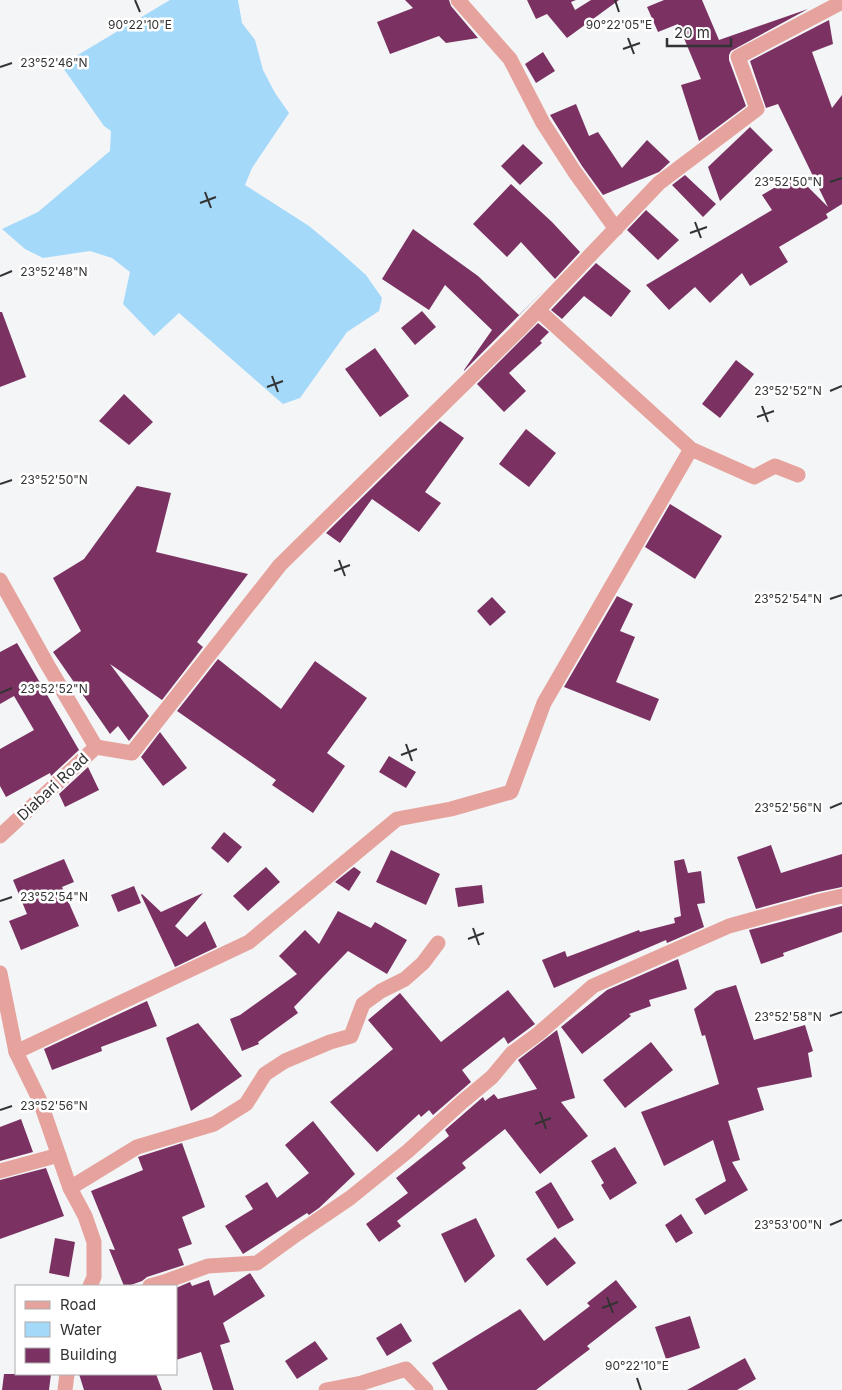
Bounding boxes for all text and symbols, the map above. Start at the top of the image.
scale bar [667,15,731,47]
text: 90°22'10"E [108,17,172,32]
text: 90°22'05"E [586,17,652,32]
text: 20 m [674,23,710,42]
text: 23°52'46"N [20,55,88,70]
text: 23°52'50"N [754,174,822,189]
text: 23°52'48"N [20,264,88,279]
text: 23°52'52"N [754,383,822,398]
text: 23°52'50"N [20,472,88,487]
text: 23°52'54"N [754,591,822,606]
text: 23°52'52"N [20,681,88,696]
street label: Diabari Road [13,749,92,824]
text: 23°52'56"N [754,800,822,815]
text: 23°52'54"N [20,889,88,904]
text: 23°52'58"N [754,1009,822,1024]
text: 23°52'56"N [20,1098,88,1113]
text: 23°53'00"N [754,1217,822,1232]
legend [15,1285,178,1375]
text: Road [60,1295,96,1314]
text: Water [60,1320,102,1339]
text: Building [60,1345,117,1364]
text: 90°22'10"E [605,1358,669,1373]

